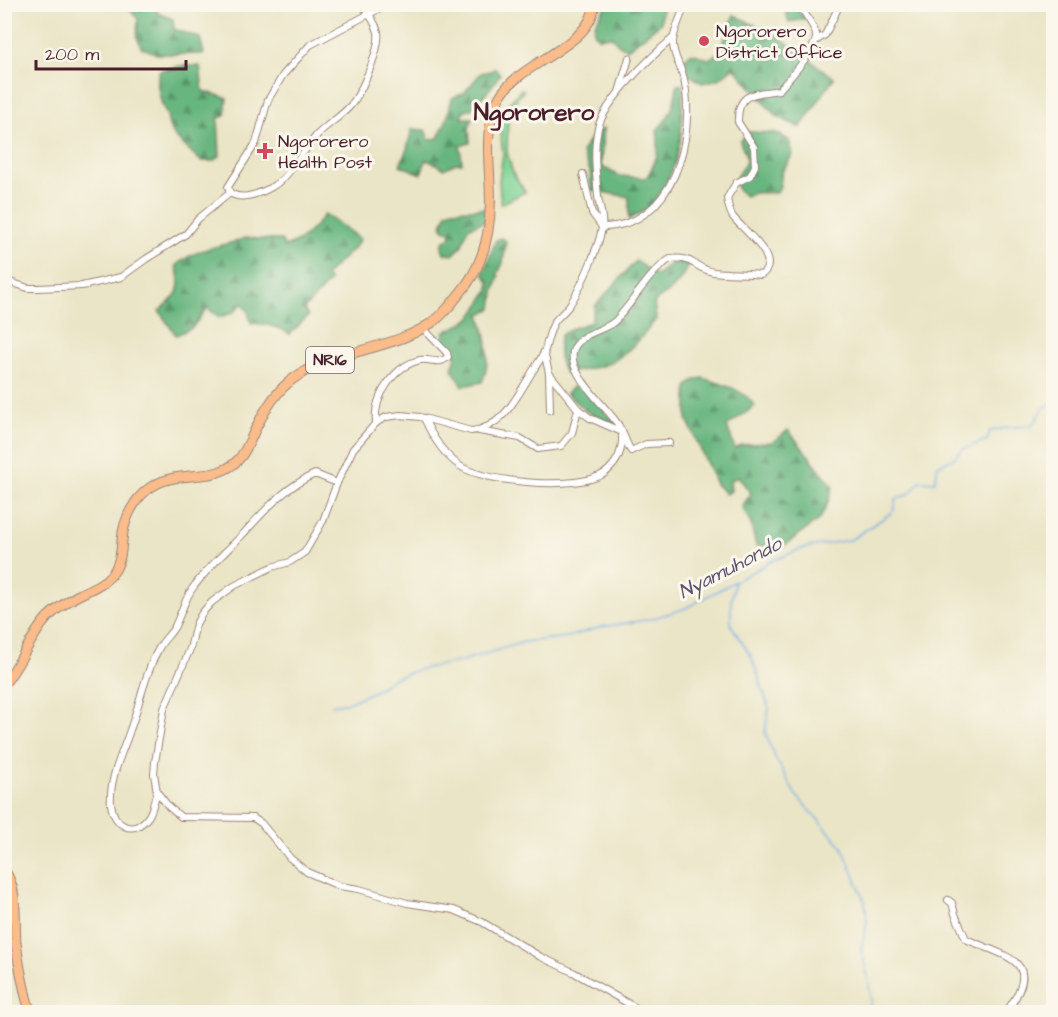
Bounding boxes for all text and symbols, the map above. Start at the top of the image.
place label: Ngororero District Office [716,19,843,65]
scale bar [36,33,186,71]
marker: Ngororero District Office [697,34,711,48]
text: 200 m [45,42,99,67]
district label: Ngororero [474,96,595,131]
place label: Ngororero Health Post [278,129,373,175]
marker: Ngororero Health Post [256,142,274,160]
road number: NR16 [306,347,354,373]
water label: Nyamuhondo [674,529,788,607]

